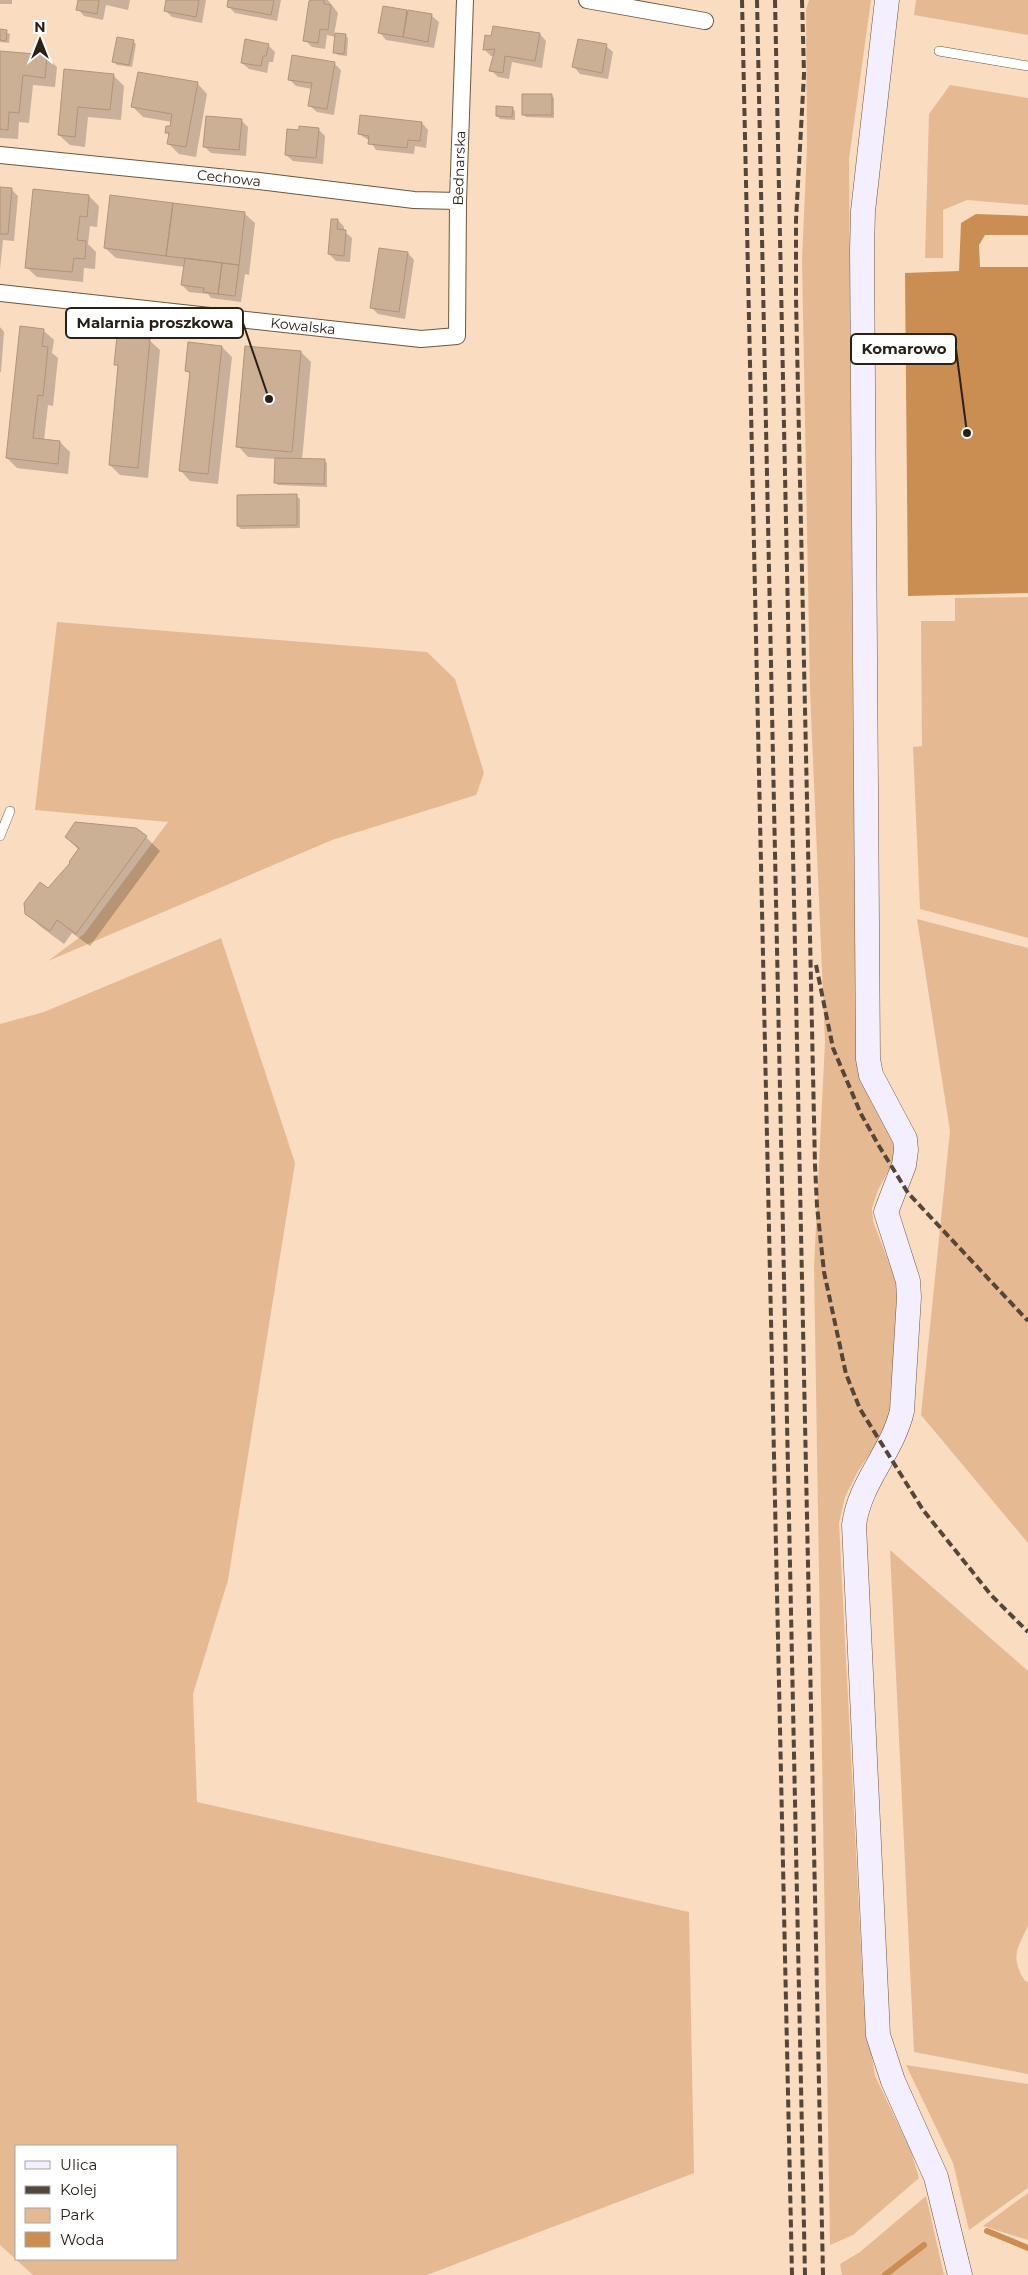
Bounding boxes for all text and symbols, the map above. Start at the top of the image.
north arrow [15,15,65,65]
text: N [34,18,46,36]
street label: Bednarska [449,130,469,206]
street label: Cechowa [196,166,262,190]
callout: Malarnia proszkowa [66,308,243,338]
text: Malarnia proszkowa [77,313,233,332]
street label: Kowalska [269,314,337,338]
callout: Komarowo [851,334,956,364]
text: Komarowo [861,339,947,358]
legend [15,2145,178,2260]
text: Ulica [60,2155,97,2174]
text: Kolej [60,2180,97,2199]
text: Park [60,2205,94,2224]
text: Woda [60,2230,104,2249]

